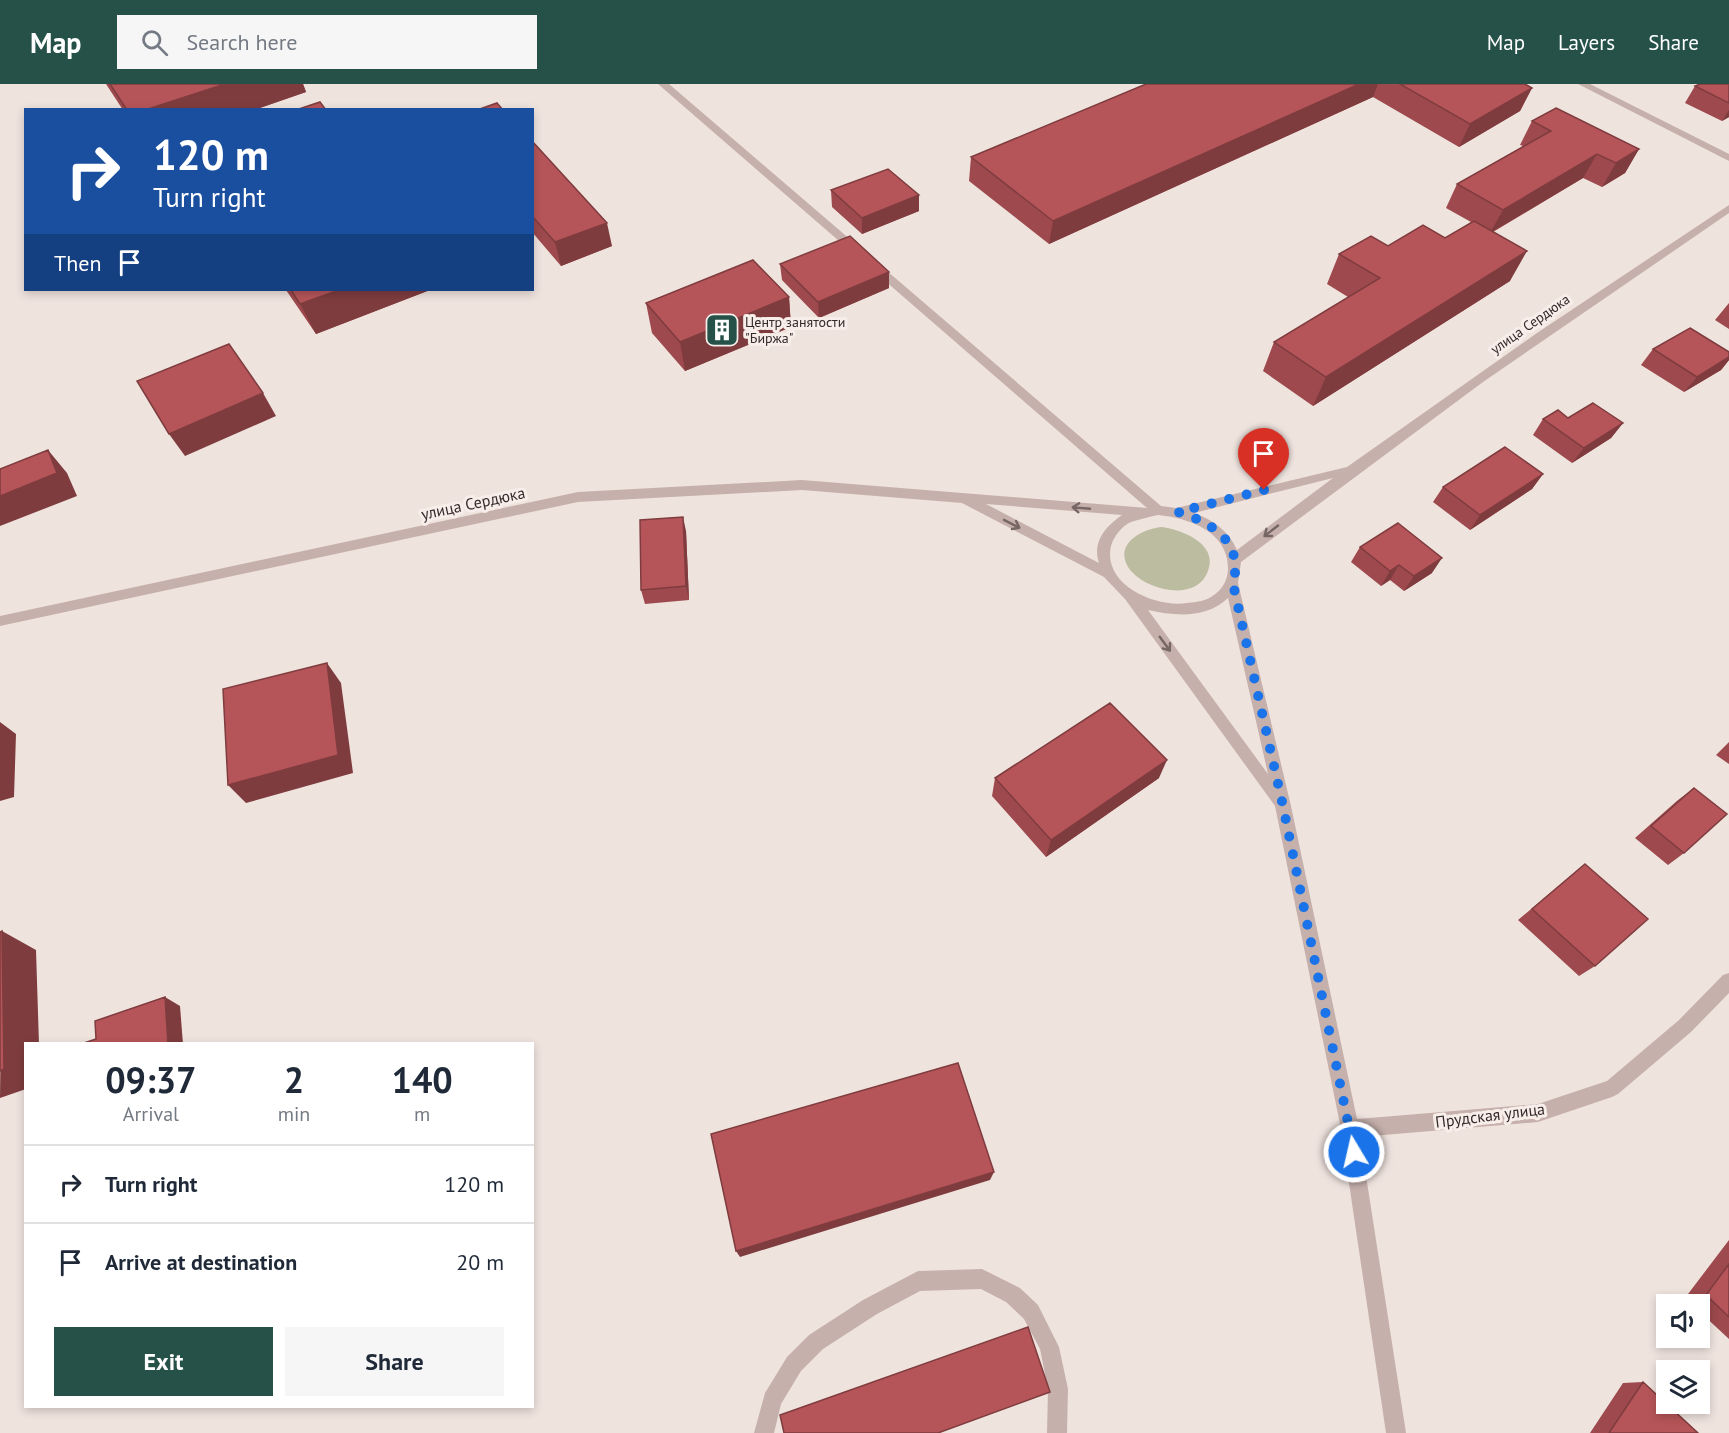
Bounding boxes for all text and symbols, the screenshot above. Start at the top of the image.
search box [117,15,537,69]
text: Map [30,24,81,61]
icon: search [138,26,171,59]
text: Search here [186,28,297,56]
text: Map [1487,29,1525,56]
text: Layers [1558,29,1615,56]
text: Share [1648,29,1699,56]
text: 120 m [153,127,269,182]
icon: right [54,132,132,210]
text: Turn right [153,180,266,214]
icon: arrive [113,246,146,279]
text: Then [54,249,101,277]
street label: улица Сердюка [1487,290,1573,358]
building icon: Центр занятости "Биржа" [704,312,740,348]
place label: Центр занятости "Биржа" [745,313,845,347]
pin [1238,428,1289,490]
icon: arrive [1247,437,1280,470]
street label: улица Сердюка [419,482,527,524]
one-way arrow [1071,502,1091,513]
one-way arrow [1003,519,1021,530]
one-way arrow [1263,524,1279,537]
one-way arrow [1159,636,1171,652]
text: 09:37 [105,1056,197,1103]
text: 2 [284,1056,304,1103]
text: 140 [392,1056,453,1103]
street label: Прудская улица [1434,1098,1546,1132]
text: Arrival [123,1101,179,1127]
text: min [278,1101,310,1127]
text: m [414,1101,430,1127]
position arrow [1322,1120,1386,1184]
icon: right [54,1168,87,1201]
text: Turn right [105,1170,197,1198]
text: 120 m [444,1170,504,1198]
icon: arrive [54,1246,87,1279]
text: Arrive at destination [105,1248,297,1276]
text: 20 m [456,1248,504,1276]
map controls [1656,1294,1710,1414]
button: sound [1656,1294,1710,1348]
button: Exit [54,1327,273,1396]
button: Share [285,1327,504,1396]
button: layers [1656,1360,1710,1414]

